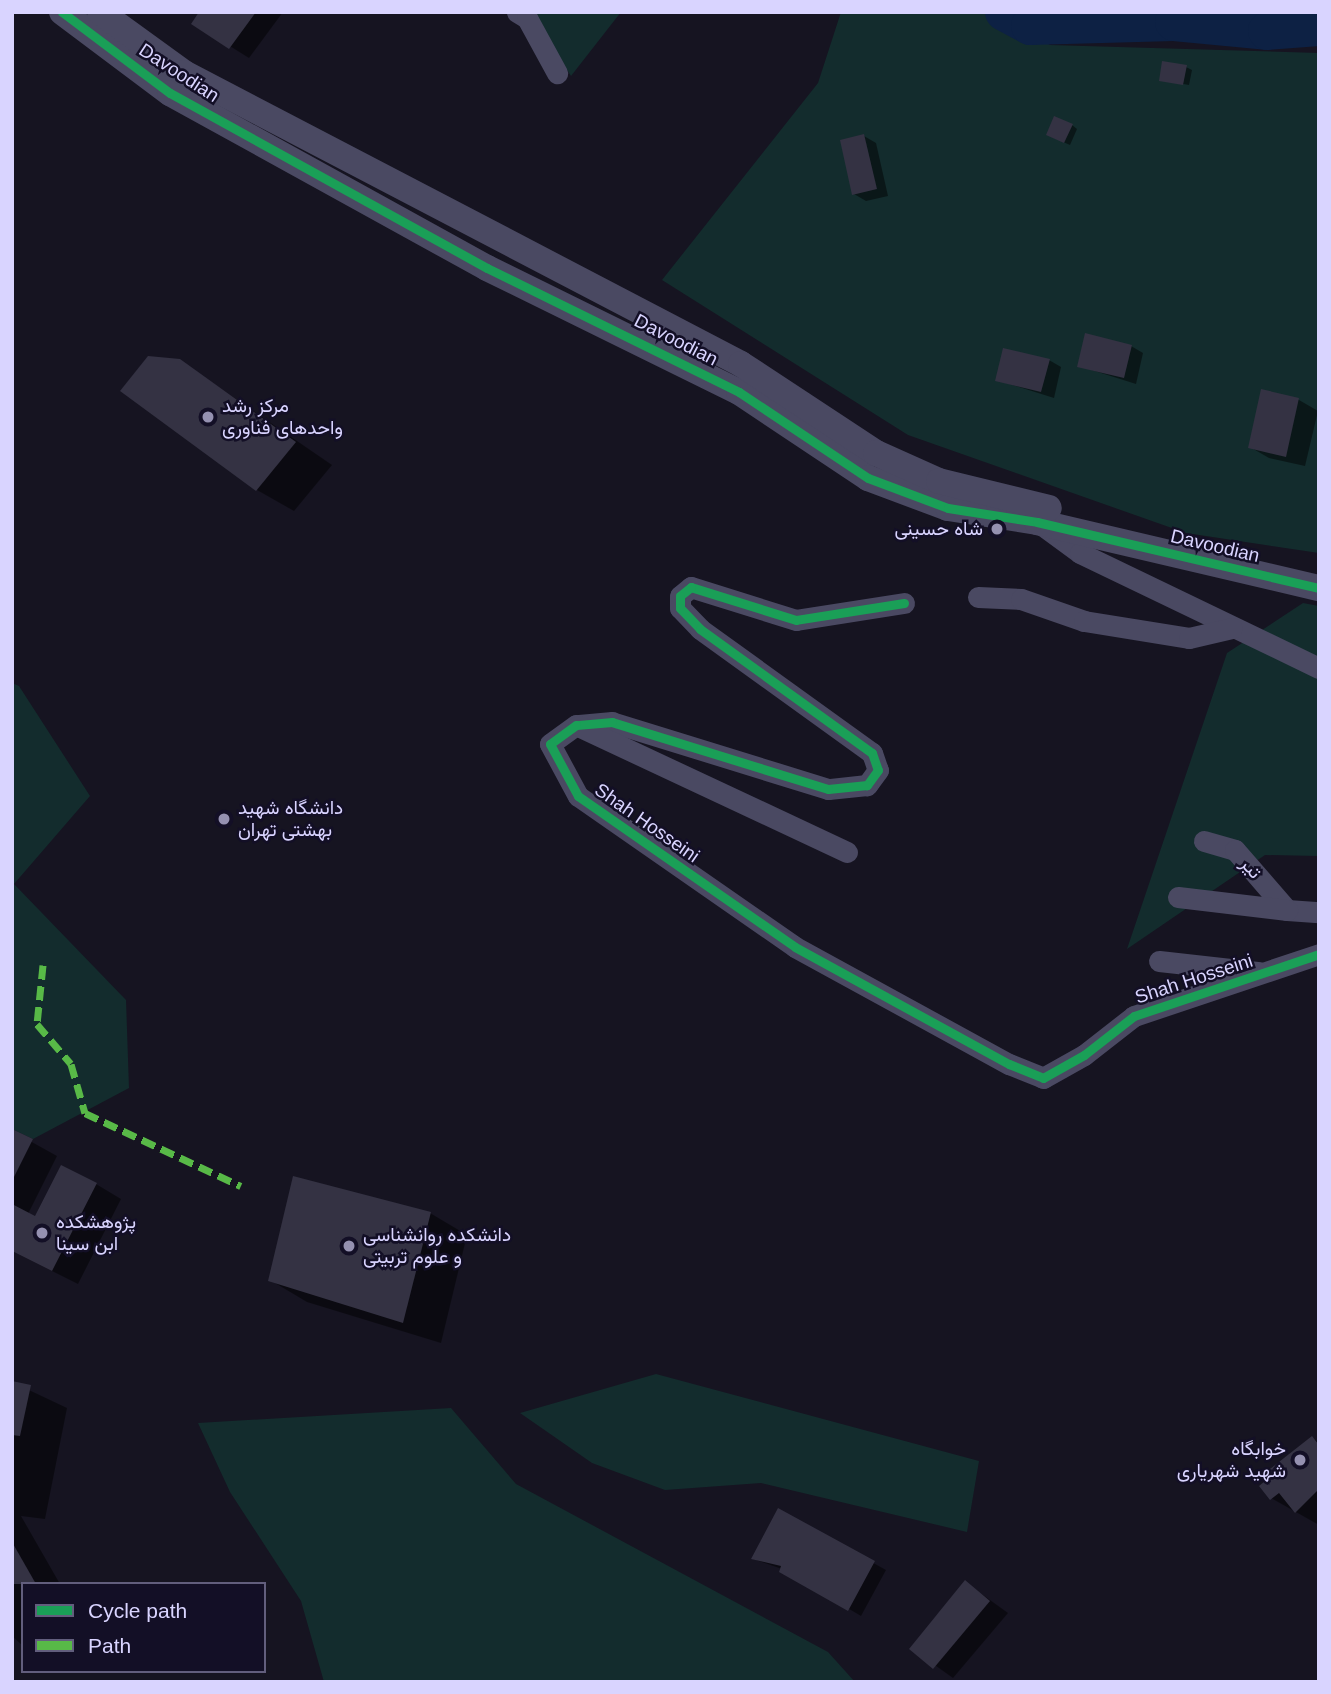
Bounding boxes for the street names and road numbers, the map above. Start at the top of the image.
street label: Davoodian [135,39,223,107]
street label: Davoodian [630,309,722,371]
street label: Davoodian [1168,525,1262,567]
street label: Shah Hosseini [590,779,704,867]
street label: تیر [1236,853,1266,883]
street label: Shah Hosseini [1132,949,1256,1009]

